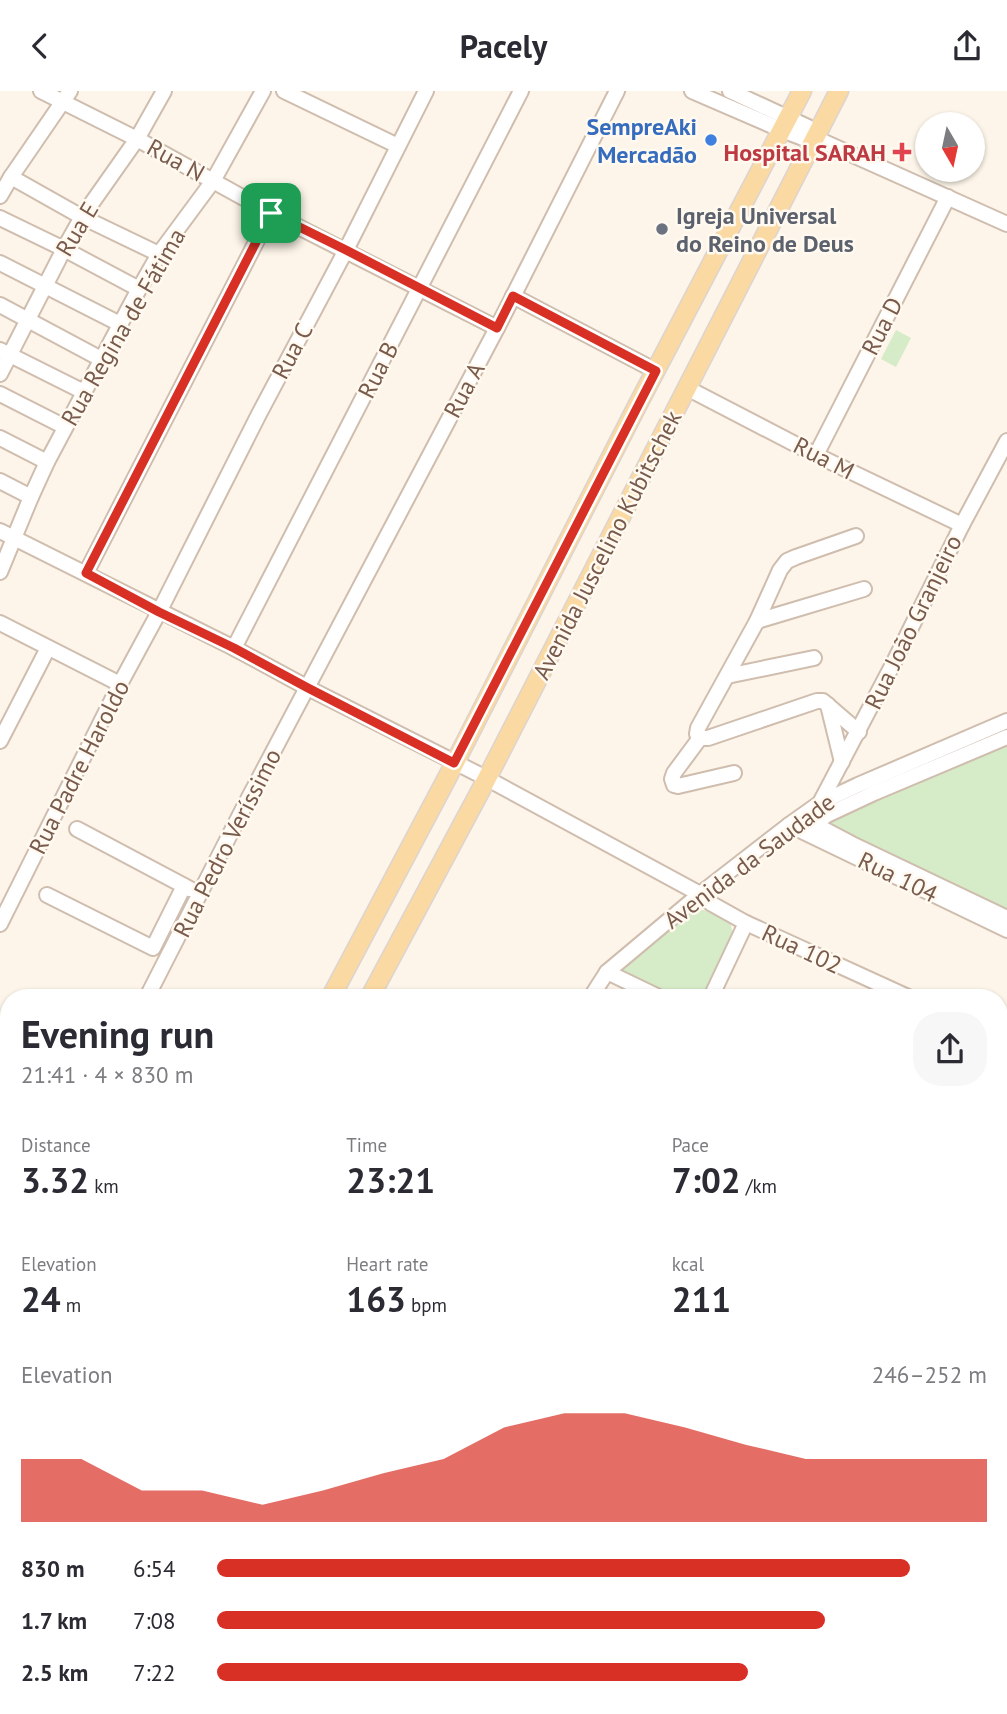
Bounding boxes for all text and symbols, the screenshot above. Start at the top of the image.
text: Pacely [460,25,547,67]
icon: back [21,27,59,65]
icon: share [948,27,986,65]
place label: SempreAki Mercadão [586,111,697,170]
north arrow [915,112,985,182]
map controls [915,112,985,182]
street label: Rua N [142,132,210,188]
marker: SempreAki Mercadão [703,132,719,148]
place label: Hospital SARAH [724,137,886,168]
marker: Hospital SARAH [892,142,912,162]
pin [241,183,301,243]
icon: arrive [252,194,290,232]
street label: Rua E [49,196,105,262]
place label: Igreja Universal do Reino de Deus [676,200,854,259]
marker: Igreja Universal do Reino de Deus [654,221,670,237]
street label: Rua Regina de Fátima [54,223,192,431]
street label: Rua D [854,292,910,360]
street label: Rua C [264,318,320,384]
street label: Rua B [351,337,405,403]
street label: Rua A [437,357,491,423]
street label: Avenida Juscelino Kubitschek [526,405,689,685]
street label: Rua M [788,430,860,486]
street label: Rua João Granjeiro [857,530,969,714]
street label: Rua Padre Haroldo [22,675,136,859]
street label: Rua Pedro Veríssimo [166,743,288,943]
street label: Avenida da Saudade [657,787,841,935]
street label: Rua 104 [853,845,943,909]
street label: Rua 102 [757,917,847,981]
text: Evening run [21,1009,214,1058]
button: share [913,1012,987,1086]
text: 21:41 · 4 × 830 m [21,1060,193,1089]
text: Distance [21,1133,91,1157]
text: Time [346,1133,387,1157]
text: Pace [672,1133,709,1157]
text: 3.32 [21,1157,89,1203]
text: 23:21 [346,1157,435,1203]
text: 7:02 [672,1157,741,1203]
text: km [89,1174,119,1198]
text: /km [741,1174,777,1198]
text: Elevation [21,1252,97,1276]
text: Heart rate [346,1252,428,1276]
text: kcal [672,1252,704,1276]
text: 24 [21,1276,61,1322]
text: 163 [346,1276,406,1322]
text: 211 [672,1276,731,1322]
text: m [61,1293,81,1317]
text: bpm [406,1293,447,1317]
text: Elevation [21,1360,113,1389]
text: 246–252 m [872,1360,987,1389]
text: 830 m [21,1554,84,1583]
text: 6:54 [133,1554,176,1583]
text: 1.7 km [21,1606,87,1635]
text: 7:08 [133,1606,176,1635]
text: 2.5 km [21,1658,88,1687]
text: 7:22 [133,1658,176,1687]

